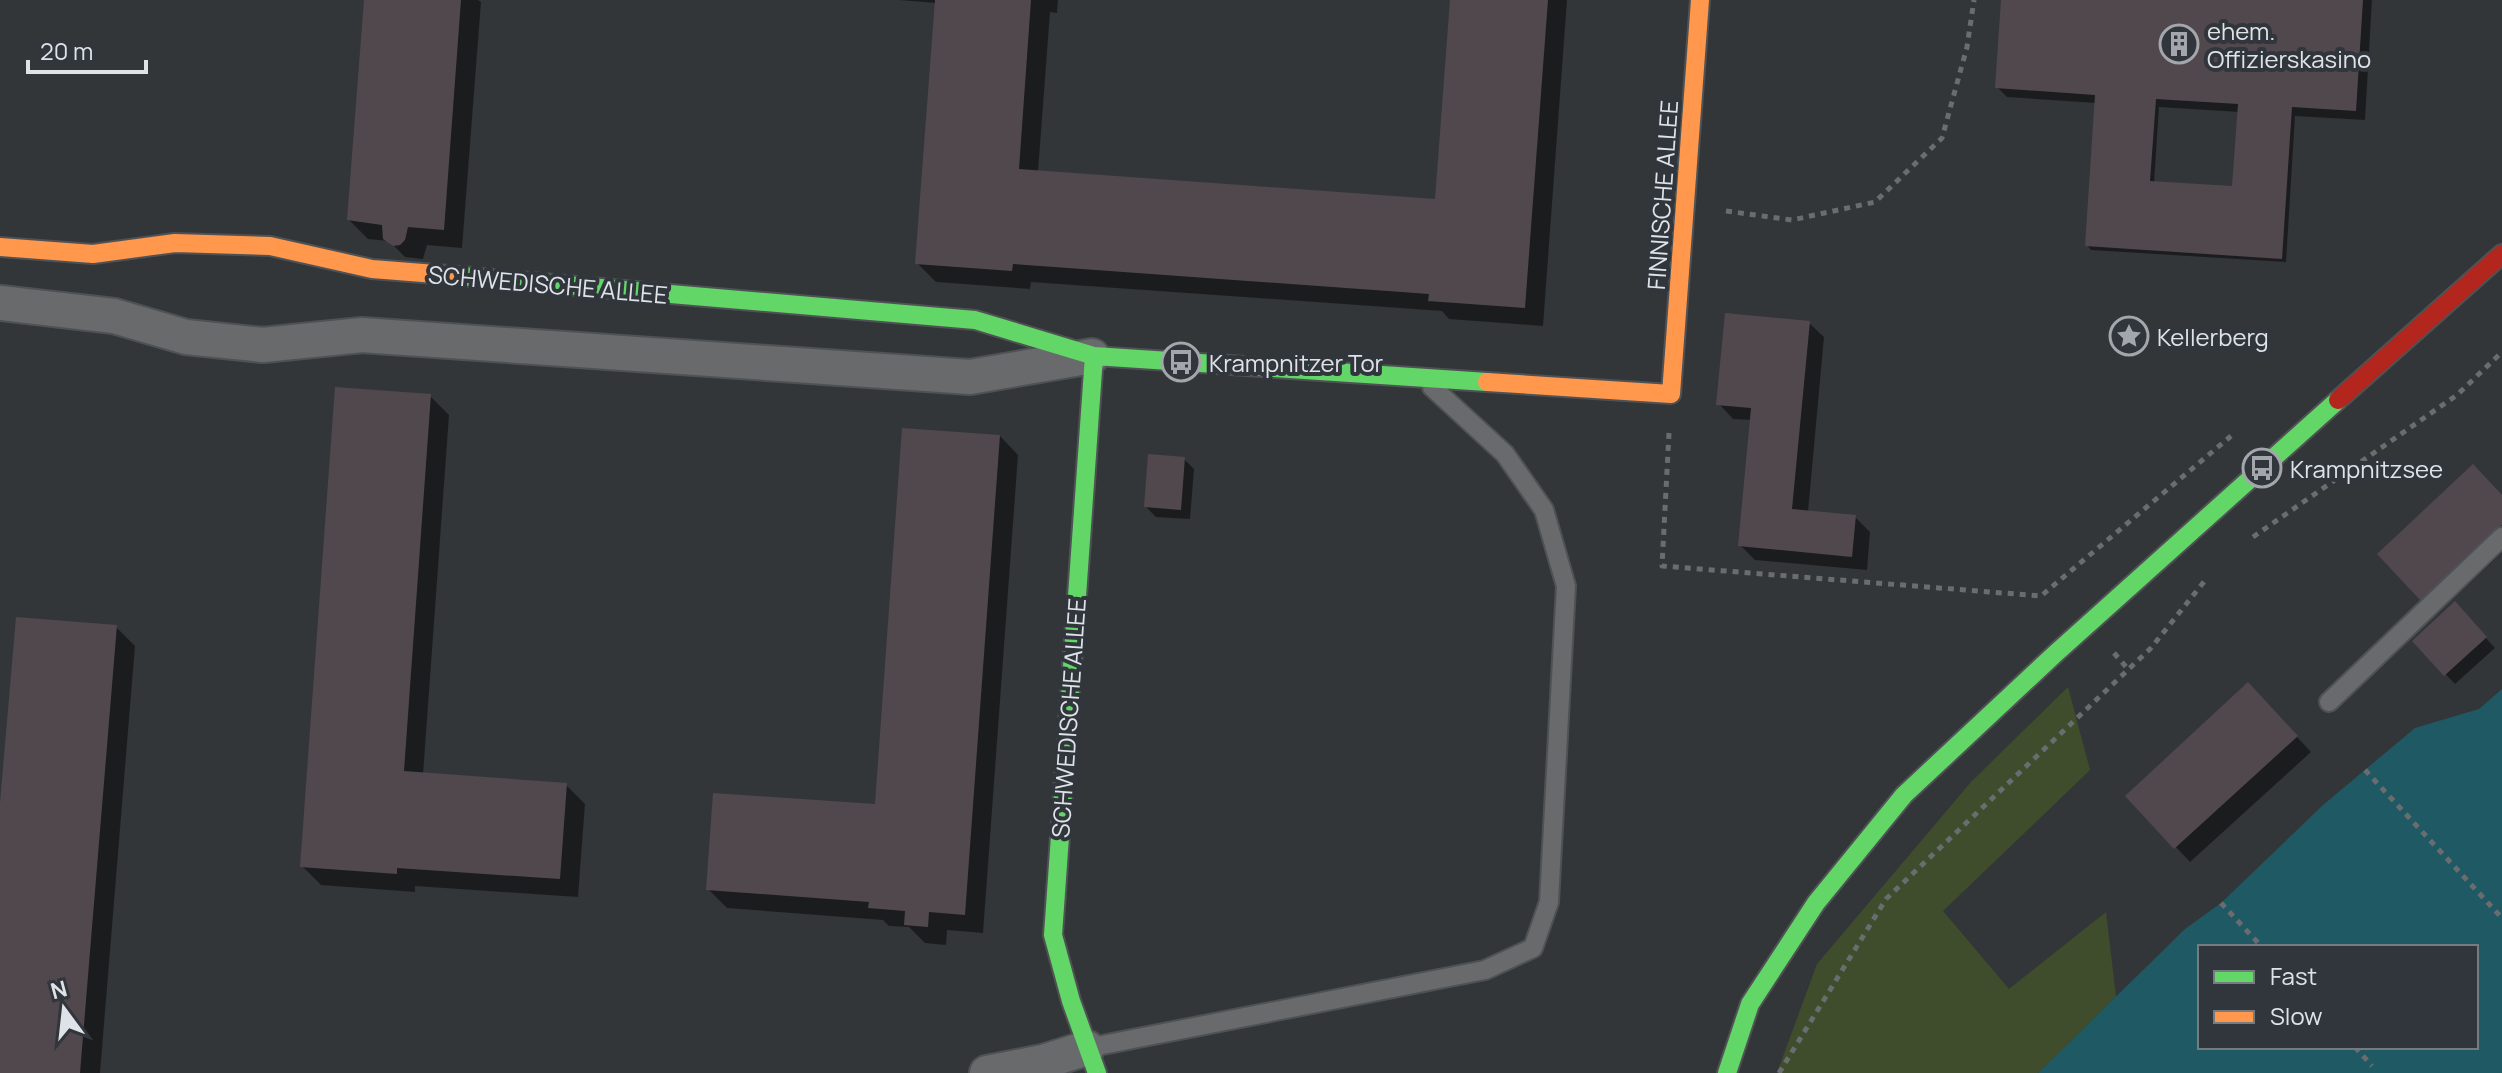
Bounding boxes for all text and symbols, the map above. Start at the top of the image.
place label: ehem. Offizierskasino [2207,14,2371,75]
building icon: ehem. Offizierskasino [2158,23,2200,65]
scale bar [28,24,146,74]
text: 20 m [40,34,93,67]
street label: FINNISCHE ALLEE [1639,99,1685,291]
street label: SCHWEDISCHE ALLEE [427,257,669,311]
place icon: Kellerberg [2108,315,2150,357]
place label: Kellerberg [2157,320,2269,353]
bus stop icon: Krampnitzer Tor [1160,341,1202,383]
place label: Krampnitzer Tor [1209,346,1384,379]
bus stop icon: Krampnitzsee [2241,447,2283,489]
place label: Krampnitzsee [2290,452,2443,485]
street label: SCHWEDISCHE ALLEE [1043,597,1093,839]
legend [2198,945,2478,1049]
text: Fast [2270,959,2317,992]
north arrow [24,969,104,1049]
text: N [47,973,70,1006]
text: Slow [2270,999,2323,1032]

